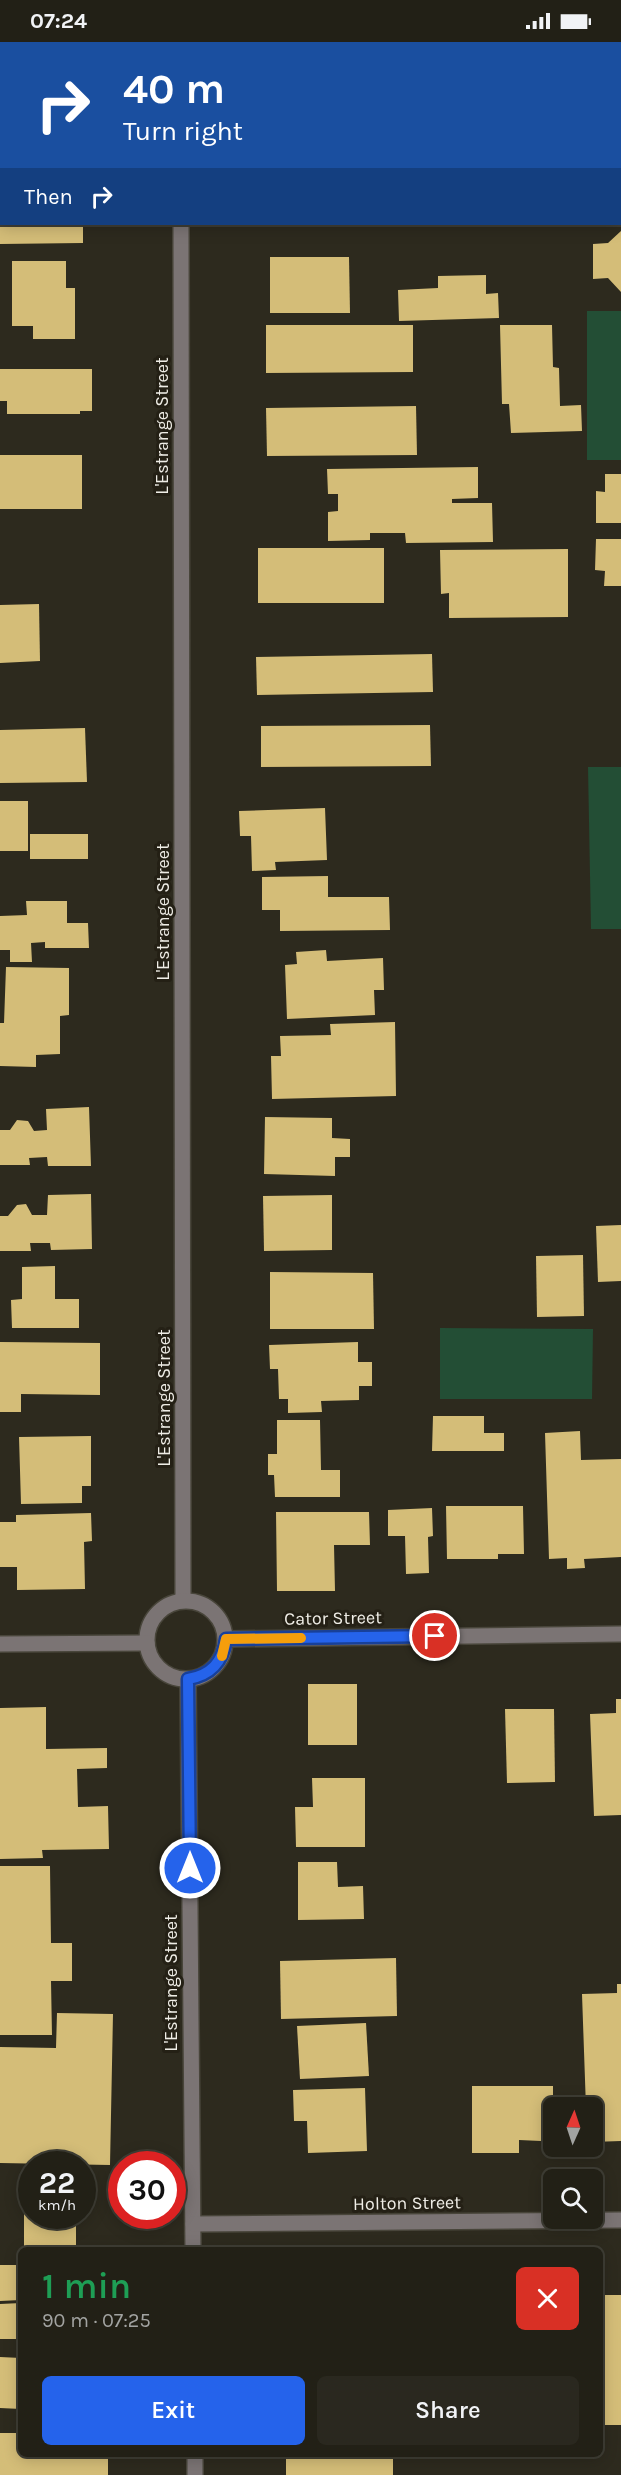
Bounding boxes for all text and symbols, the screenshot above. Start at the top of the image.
text: 07:24 [30,8,87,34]
text: 40 m [123,64,225,114]
icon: right [24,66,102,144]
text: Turn right [123,115,243,147]
icon: right [85,180,118,213]
text: Then [24,184,73,210]
street label: L'Estrange Street [151,357,173,495]
street label: L'Estrange Street [152,843,174,981]
street label: L'Estrange Street [153,1329,175,1467]
street label: Cator Street [284,1606,382,1630]
pin [409,1610,460,1661]
icon: arrive [418,1619,451,1652]
position arrow [158,1836,222,1900]
street label: L'Estrange Street [160,1914,182,2052]
north arrow [543,2097,603,2157]
map controls [543,2097,603,2229]
speed limit sign: 30 [108,2151,186,2229]
text: 22 [39,2165,75,2201]
button: search [543,2169,603,2229]
street label: Holton Street [353,2191,461,2215]
text: km/h [38,2196,76,2214]
text: 1 min [42,2265,131,2307]
button: close [516,2267,579,2330]
text: 90 m · 07:25 [42,2309,151,2332]
button: Exit [42,2376,305,2445]
button: Share [317,2376,579,2445]

